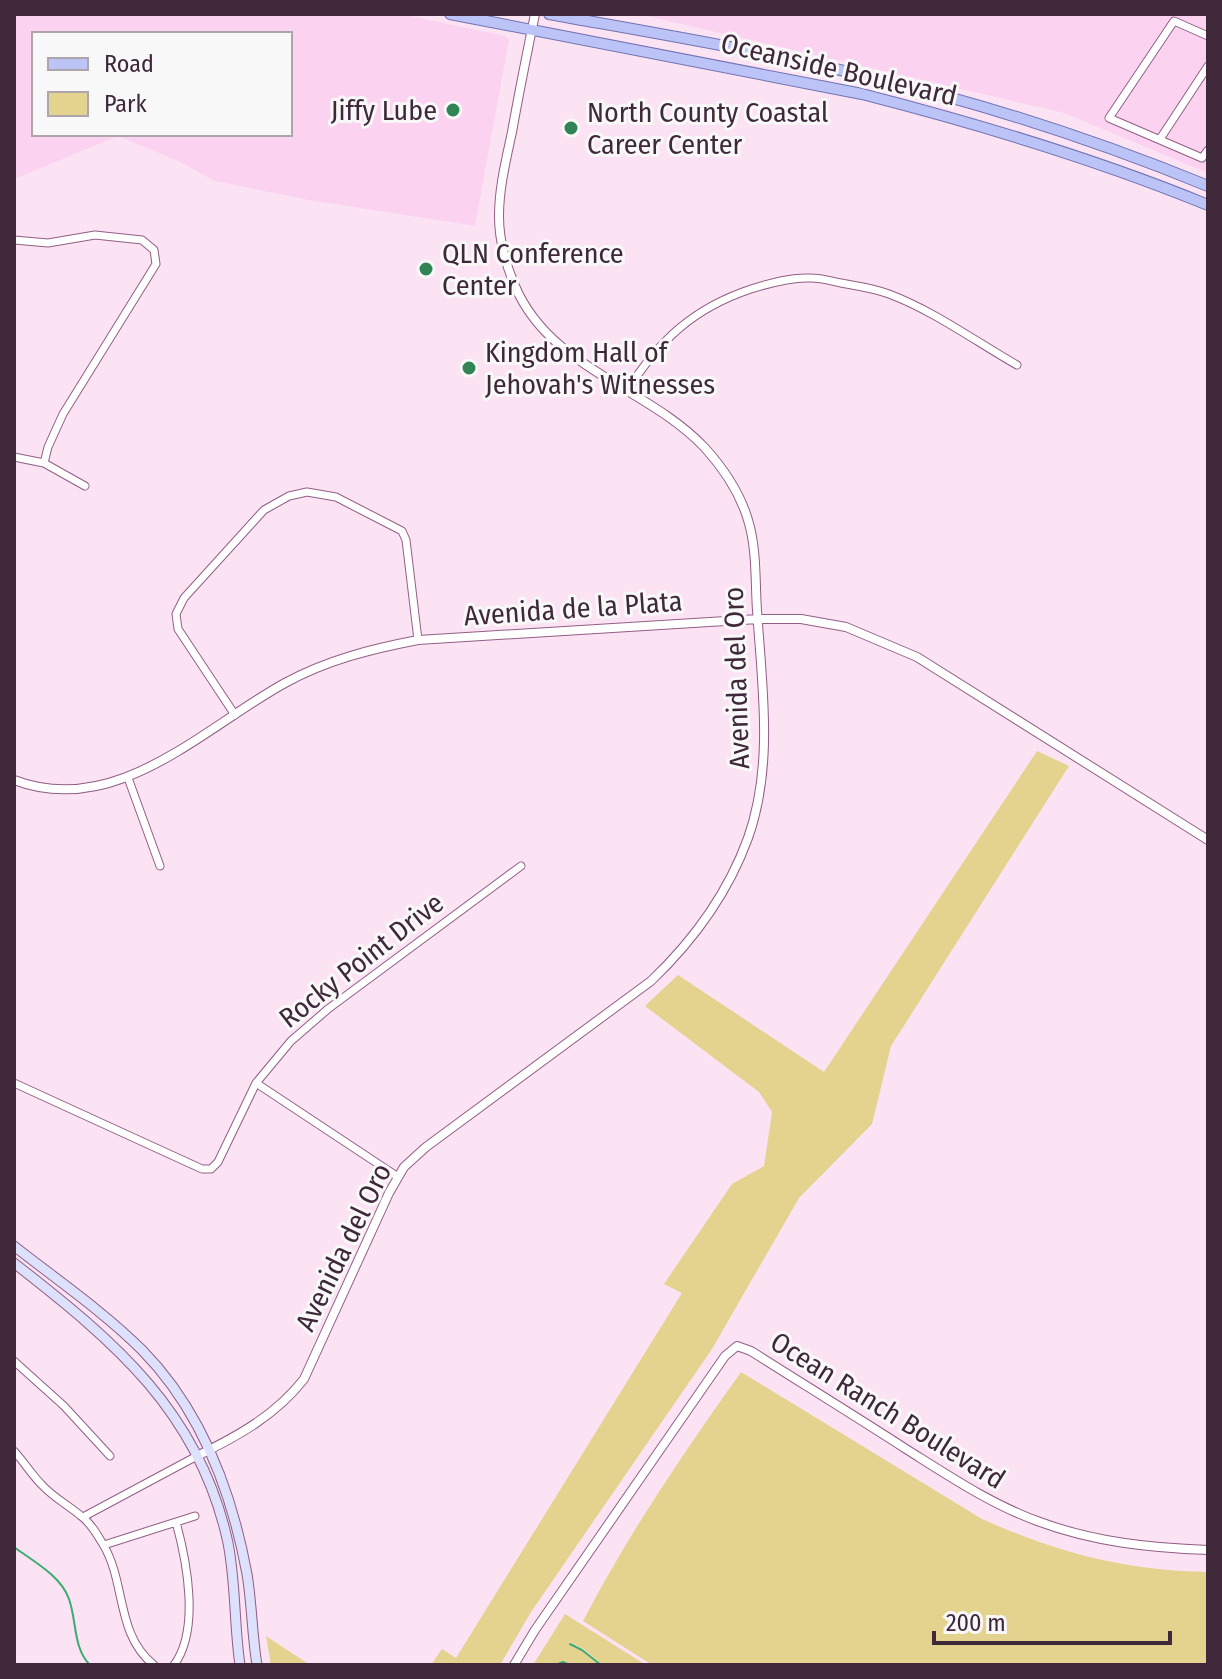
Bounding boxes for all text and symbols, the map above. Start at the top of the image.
street label: Oceanside Boulevard [718,26,960,113]
legend [32,32,292,136]
text: Road [104,50,154,78]
text: Park [104,90,147,118]
place label: Jiffy Lube [331,94,437,127]
place label: North County Coastal Career Center [587,96,828,161]
marker: Jiffy Lube [444,101,462,119]
marker: North County Coastal Career Center [562,119,580,137]
place label: QLN Conference Center [442,237,624,302]
marker: QLN Conference Center [417,260,435,278]
place label: Kingdom Hall of Jehovah's Witnesses [485,336,715,401]
marker: Kingdom Hall of Jehovah's Witnesses [460,359,478,377]
street label: Avenida de la Plata [463,584,683,633]
street label: Avenida del Oro [717,586,756,770]
street label: Rocky Point Drive [273,886,450,1035]
street label: Avenida del Oro [289,1158,398,1336]
street label: Ocean Ranch Boulevard [765,1325,1011,1496]
scale bar [934,1595,1170,1645]
text: 200 m [946,1609,1006,1637]

